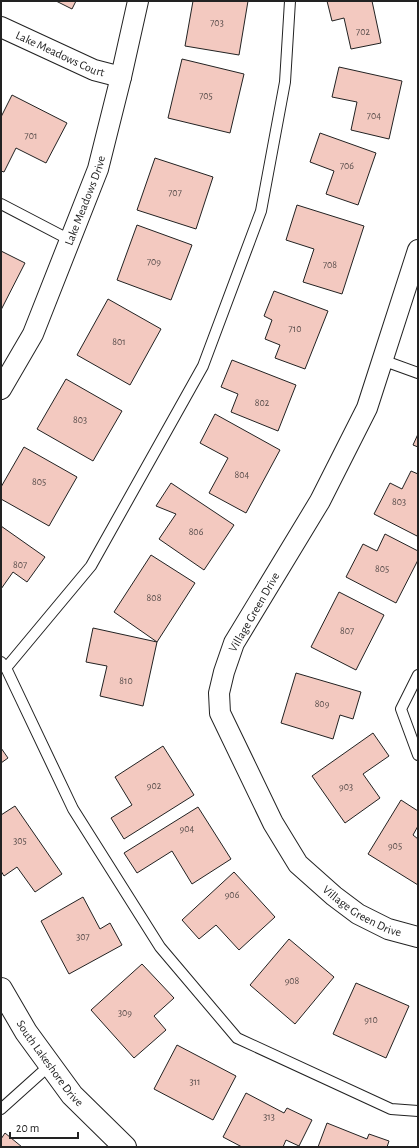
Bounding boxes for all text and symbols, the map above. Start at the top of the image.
house number: 703 [210,18,224,28]
house number: 702 [356,27,370,37]
street label: Lake Meadows Court [14,29,106,78]
house number: 705 [199,91,213,101]
house number: 704 [367,111,381,121]
house number: 701 [25,131,37,141]
street label: Lake Meadows Drive [63,154,107,247]
house number: 706 [340,161,354,171]
house number: 707 [168,188,182,198]
house number: 709 [147,257,161,267]
house number: 708 [323,260,337,270]
house number: 710 [289,324,301,334]
house number: 801 [112,337,126,347]
house number: 802 [255,398,270,408]
house number: 803 [73,415,87,425]
house number: 804 [235,470,250,480]
house number: 805 [32,477,46,487]
house number: 803 [392,497,406,507]
house number: 806 [189,527,204,537]
house number: 807 [13,560,27,570]
house number: 805 [375,564,389,574]
street label: Village Green Drive [226,570,282,654]
house number: 808 [147,593,162,603]
house number: 807 [340,626,354,636]
house number: 810 [119,676,133,686]
house number: 809 [315,699,330,709]
house number: 902 [147,781,162,791]
house number: 903 [339,782,353,792]
house number: 904 [180,824,195,834]
house number: 305 [13,836,27,846]
house number: 905 [388,841,402,851]
street label: Village Green Drive [321,883,403,938]
house number: 906 [225,890,240,900]
house number: 307 [76,932,90,942]
house number: 908 [285,976,300,986]
house number: 309 [118,1008,132,1018]
house number: 910 [364,1015,378,1025]
street label: South Lakeshore Drive [14,1018,86,1109]
house number: 311 [190,1077,201,1087]
house number: 313 [263,1112,275,1122]
scale bar [10,1114,78,1140]
text: 20 m [16,1122,39,1134]

